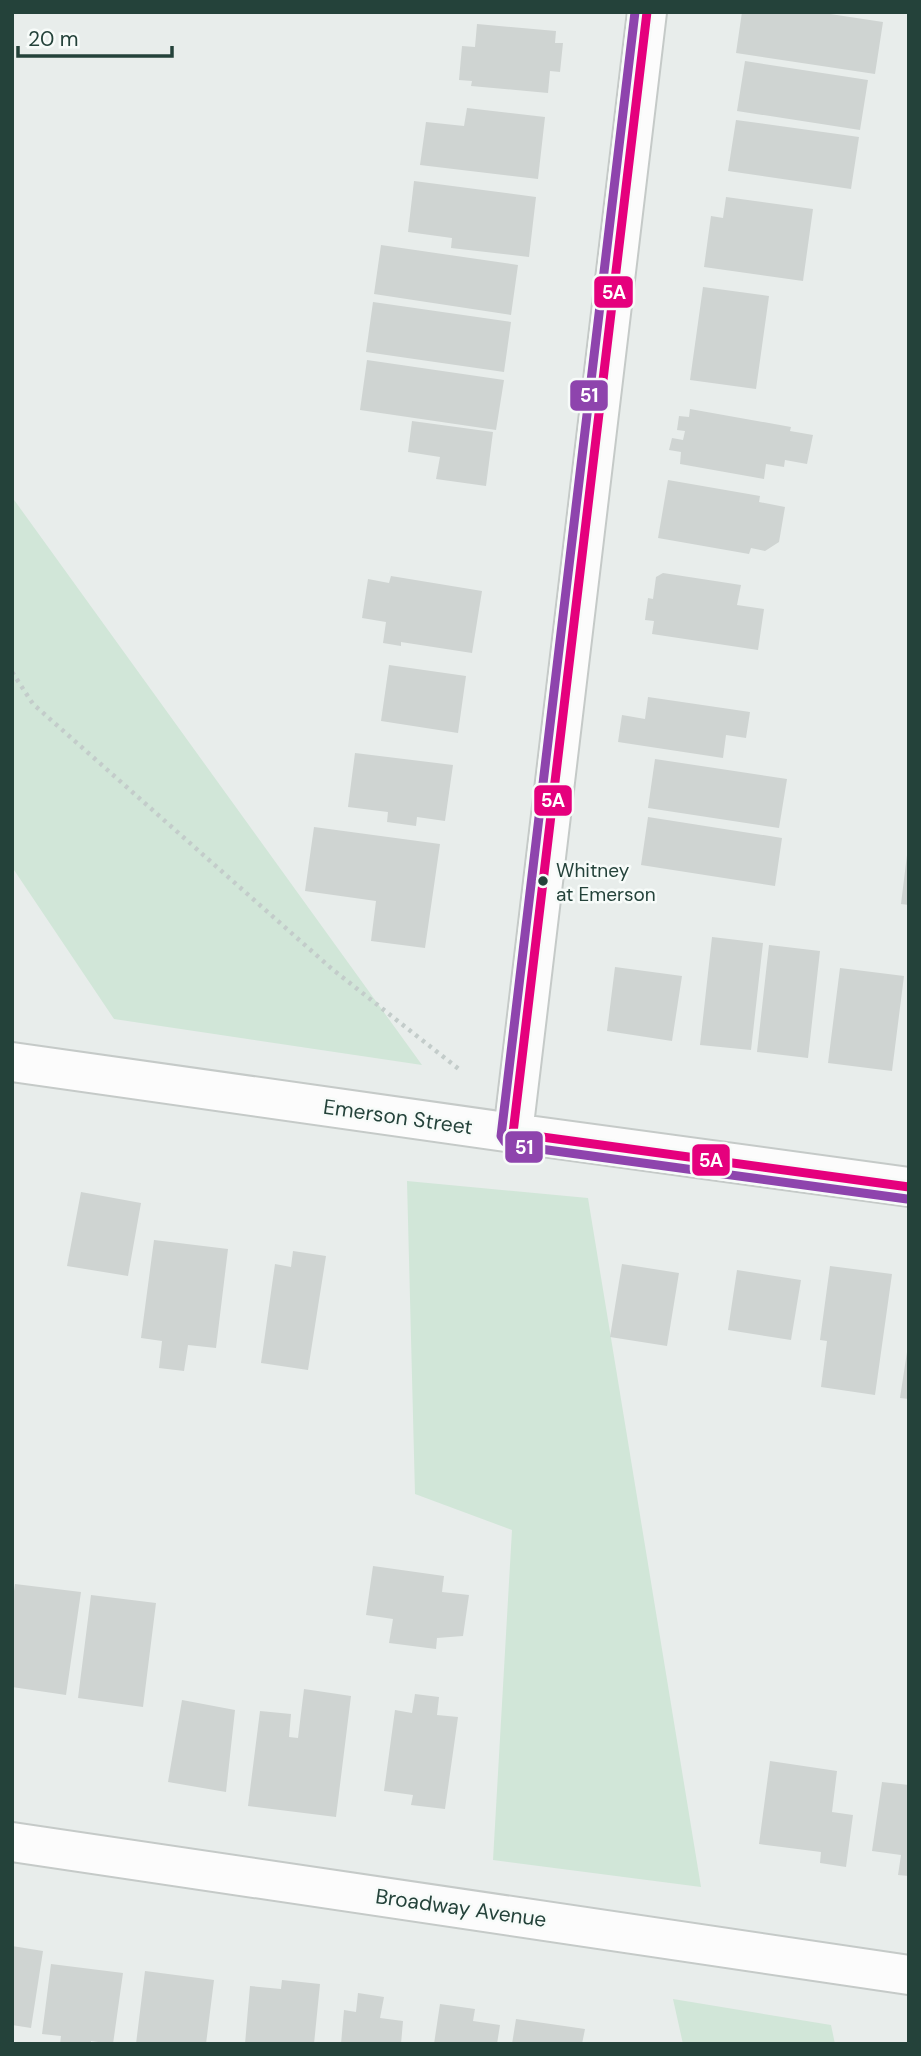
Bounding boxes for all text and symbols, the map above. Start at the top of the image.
scale bar [18,14,172,58]
text: 20 m [28,25,79,53]
line badge: 5A [593,275,634,309]
text: 5A [602,280,627,305]
line badge: 51 [569,379,609,412]
text: 51 [580,383,598,408]
line badge: 5A [533,784,573,817]
text: 5A [541,788,566,813]
place label: Whitney at Emerson [556,858,656,907]
marker: Whitney at Emerson [536,874,550,888]
street label: Emerson Street [322,1093,474,1141]
line badge: 51 [504,1130,544,1164]
text: 51 [515,1135,533,1160]
line badge: 5A [691,1143,731,1177]
text: 5A [699,1148,724,1173]
street label: Broadway Avenue [374,1882,548,1934]

